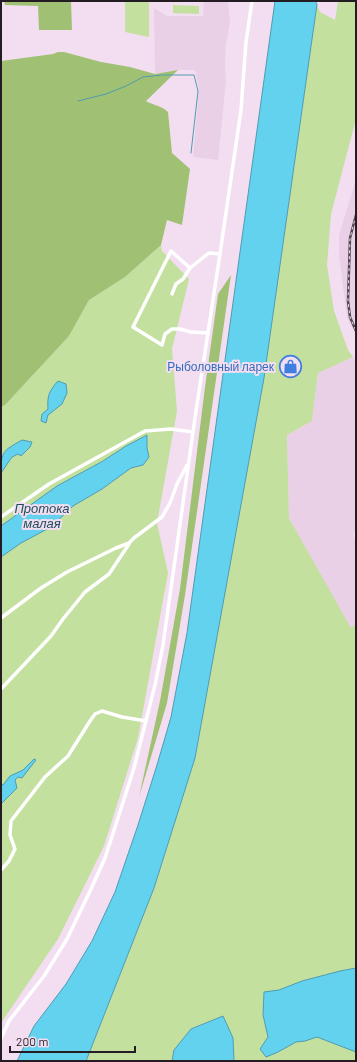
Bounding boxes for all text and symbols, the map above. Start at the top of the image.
shop icon: Рыболовный ларек [277,354,303,380]
place label: Рыболовный ларек [167,359,275,374]
water label: Протока малая [14,500,70,531]
scale bar [10,1028,135,1054]
text: 200 m [16,1034,48,1048]

